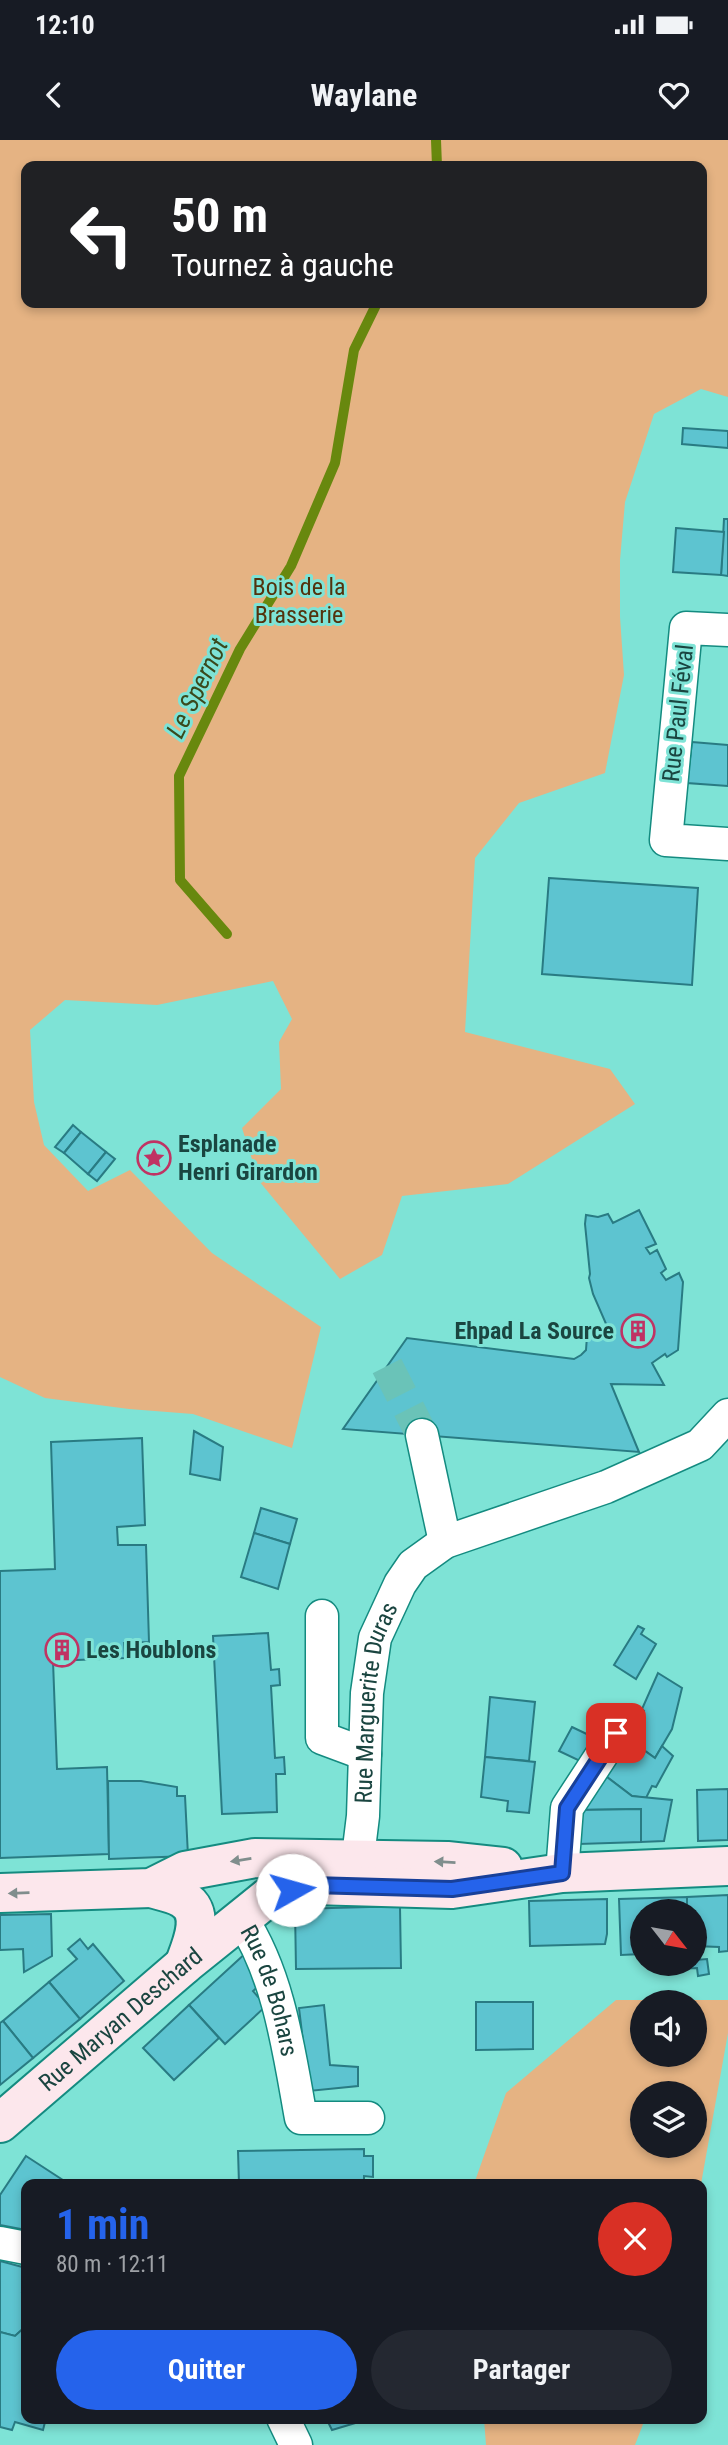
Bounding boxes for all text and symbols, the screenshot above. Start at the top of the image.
text: 12:10 [35,10,95,40]
icon: back [35,76,73,114]
text: Waylane [311,76,417,114]
icon: heart [655,76,693,114]
text: 50 m [171,187,268,244]
icon: left [56,189,147,280]
text: Tournez à gauche [171,246,394,284]
park label: Bois de la Brasserie [253,573,345,629]
water label: Le Spernot [160,633,234,743]
street label: Rue Paul Féval [657,643,699,783]
place label: Esplanade Henri Girardon [178,1130,318,1186]
place icon: Esplanade Henri Girardon [135,1139,173,1177]
building icon: Ehpad La Source [619,1312,657,1350]
place label: Ehpad La Source [455,1317,614,1345]
street label: Rue Marguerite Duras [349,1598,404,1804]
building icon: Les Houblons [43,1631,81,1669]
place label: Les Houblons [86,1636,217,1664]
pin [586,1703,646,1763]
icon: arrive [597,1714,635,1752]
position arrow [255,1853,329,1927]
one-way arrow [230,1855,252,1866]
one-way arrow [434,1856,456,1867]
one-way arrow [7,1887,29,1898]
north arrow [630,1899,707,1976]
map controls [630,1899,707,2158]
street label: Rue de Bohars [235,1920,304,2059]
street label: Rue Maryan Deschard [33,1942,208,2097]
button: sound [630,1990,707,2067]
button: layers [630,2081,707,2158]
text: 1 min [56,2200,149,2249]
button: close [598,2202,672,2276]
text: 80 m · 12:11 [56,2251,168,2278]
button: Quitter [56,2330,357,2410]
button: Partager [371,2330,672,2410]

